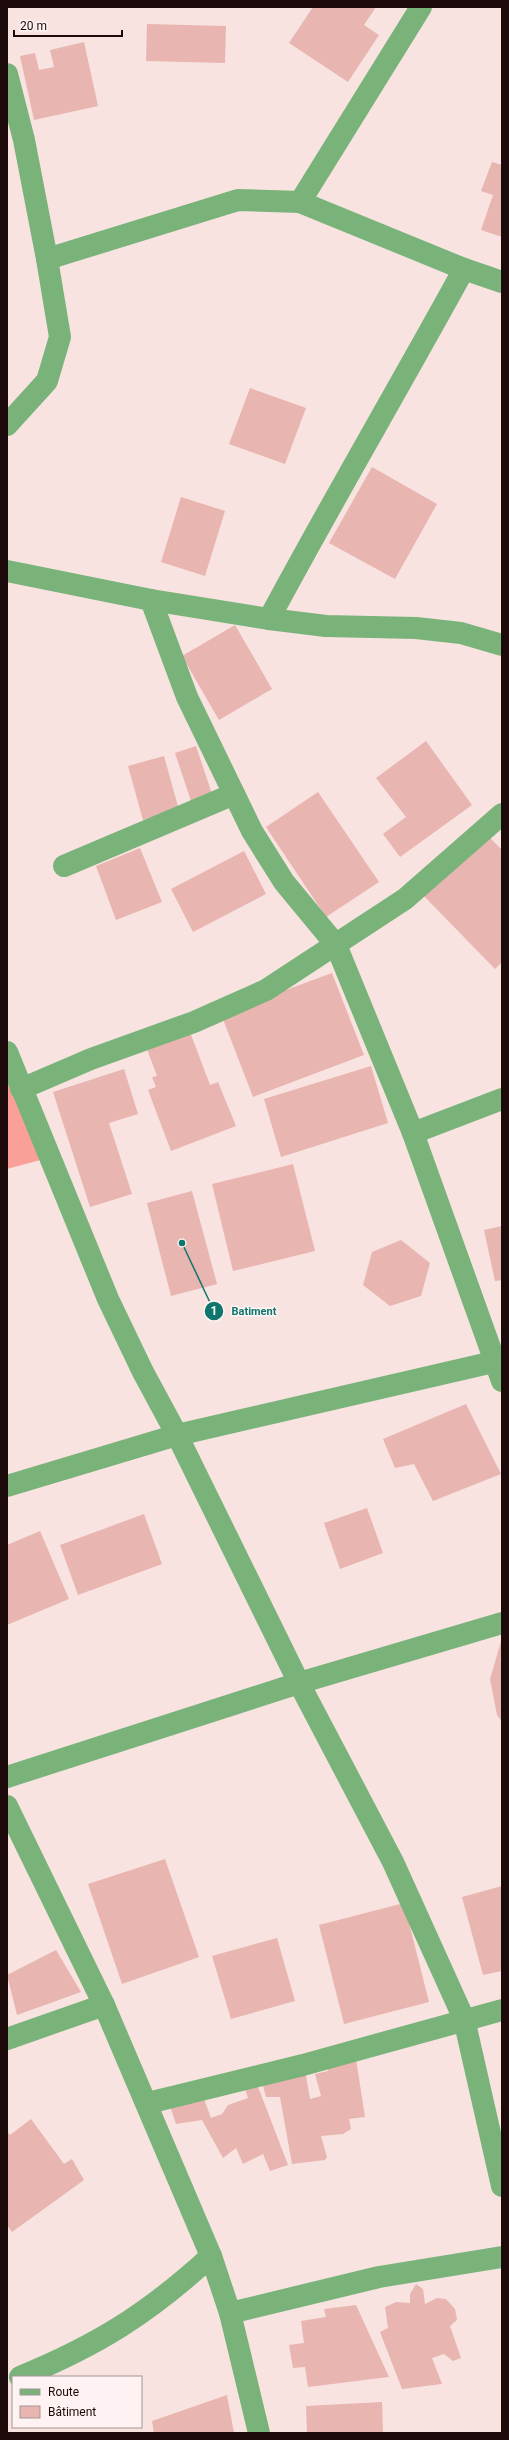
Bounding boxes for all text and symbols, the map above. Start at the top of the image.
scale bar [14,12,122,38]
text: 20 m [20,19,47,33]
callout: Batiment [204,1300,285,1323]
text: 1 [211,1304,217,1318]
text: Batiment [232,1305,277,1318]
legend [12,2376,142,2428]
text: Route [48,2385,79,2399]
text: Bâtiment [48,2405,96,2419]

